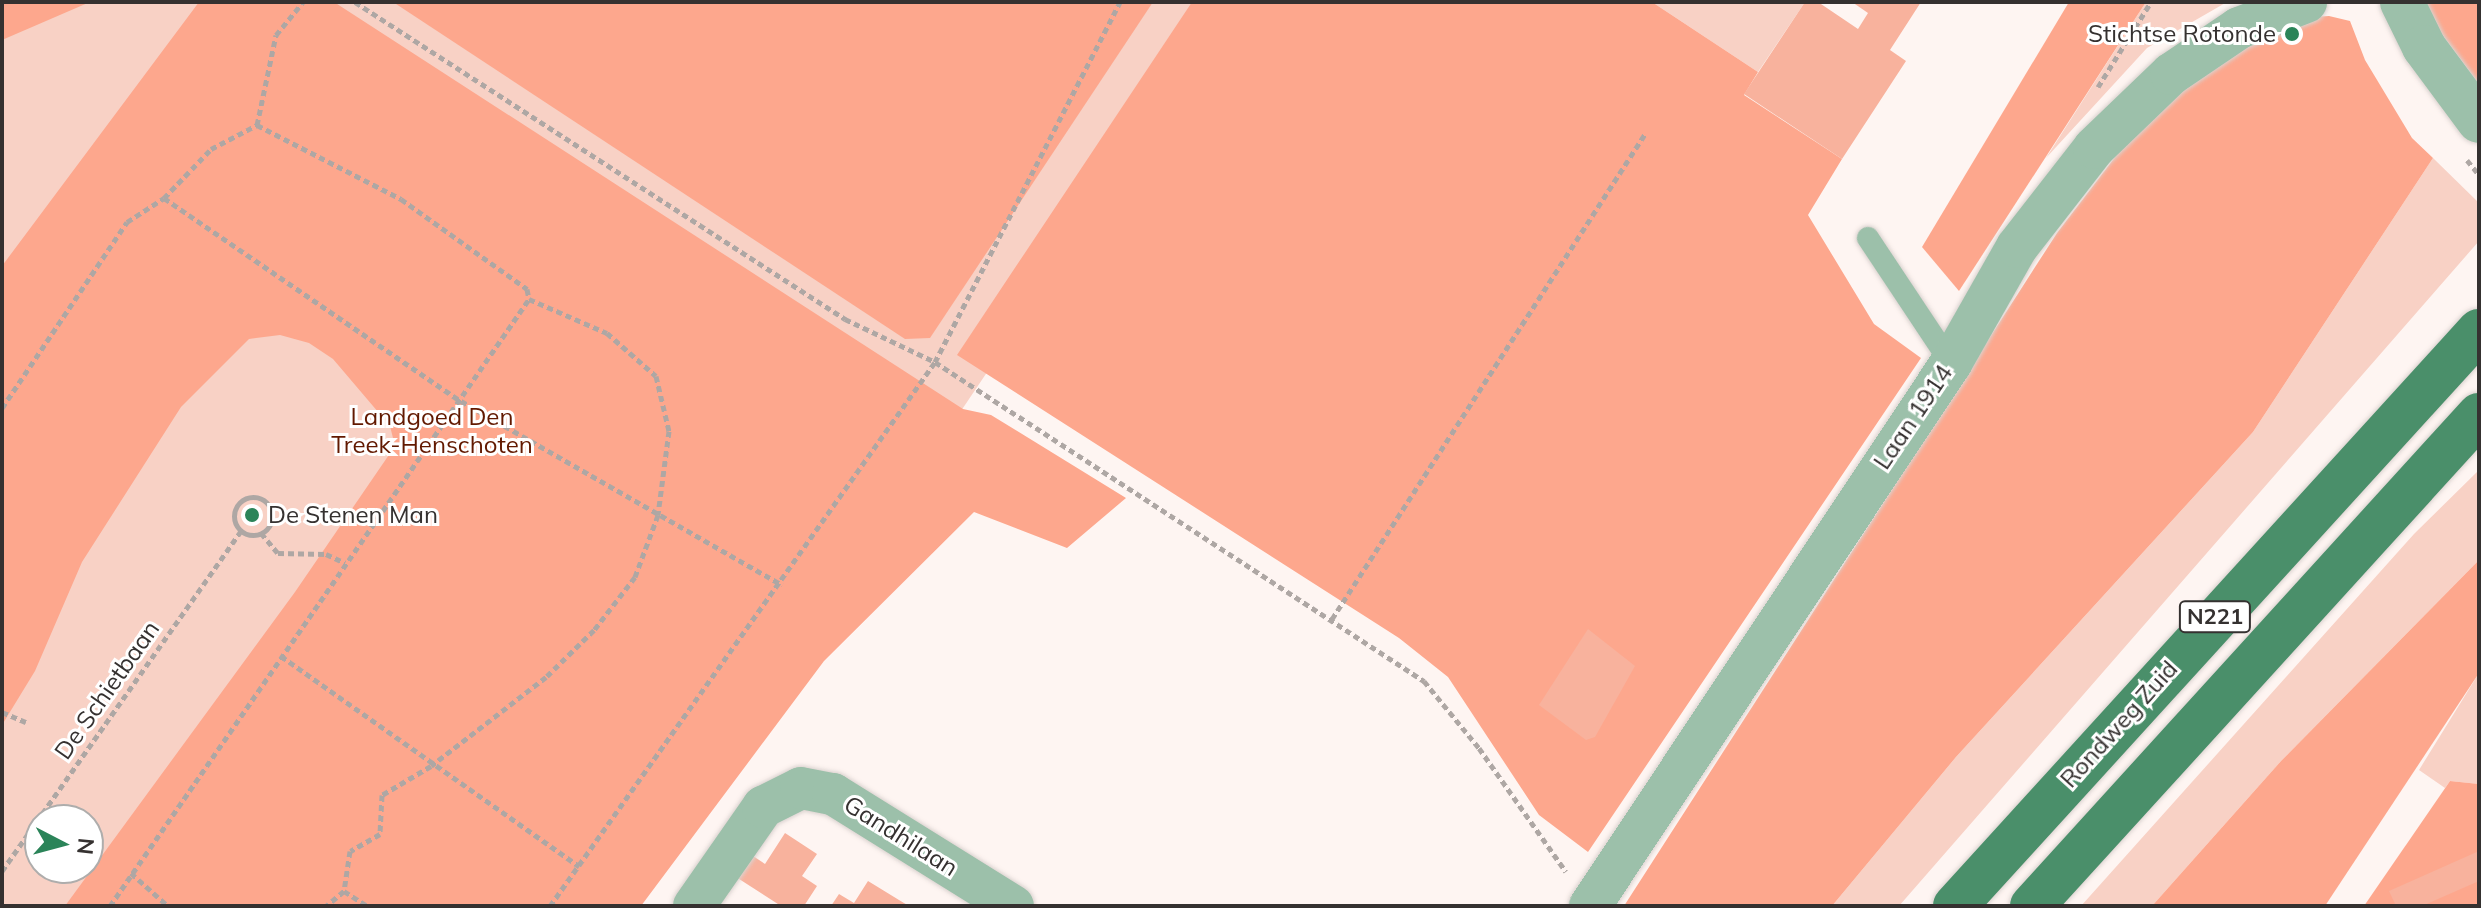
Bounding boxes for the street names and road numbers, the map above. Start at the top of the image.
street label: Laan 1914 [1868,359,1958,475]
road number: N221 [2177,599,2253,635]
street label: De Schietbaan [49,615,165,765]
street label: Rondweg Zuid [2054,655,2184,793]
street label: Gandhilaan [839,790,963,882]

